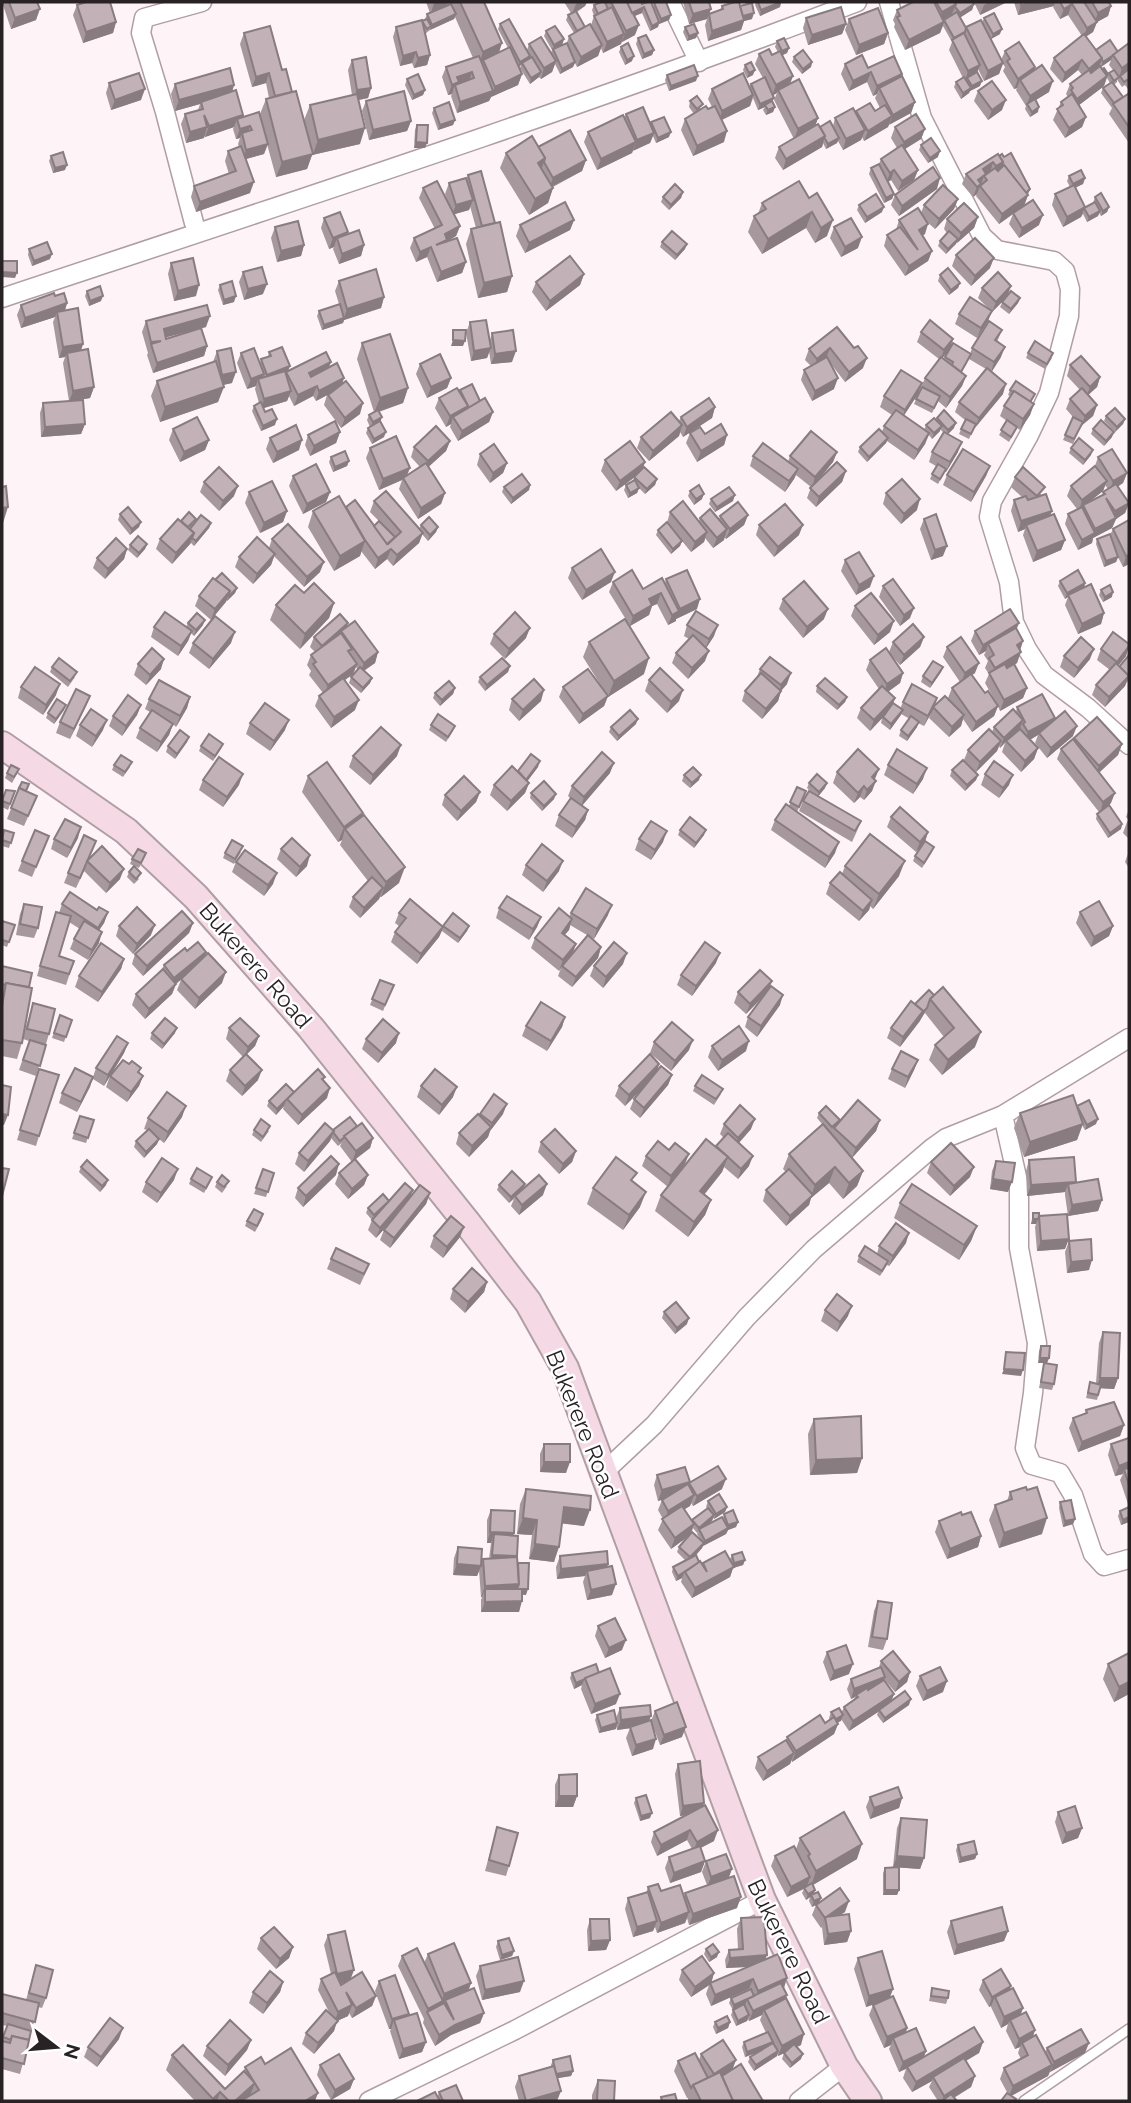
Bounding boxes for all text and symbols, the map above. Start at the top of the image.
street label: Bukerere Road [194,897,318,1033]
street label: Bukerere Road [541,1346,625,1502]
street label: Bukerere Road [742,1874,836,2028]
north arrow [21,2012,91,2082]
text: N [60,2042,85,2062]

